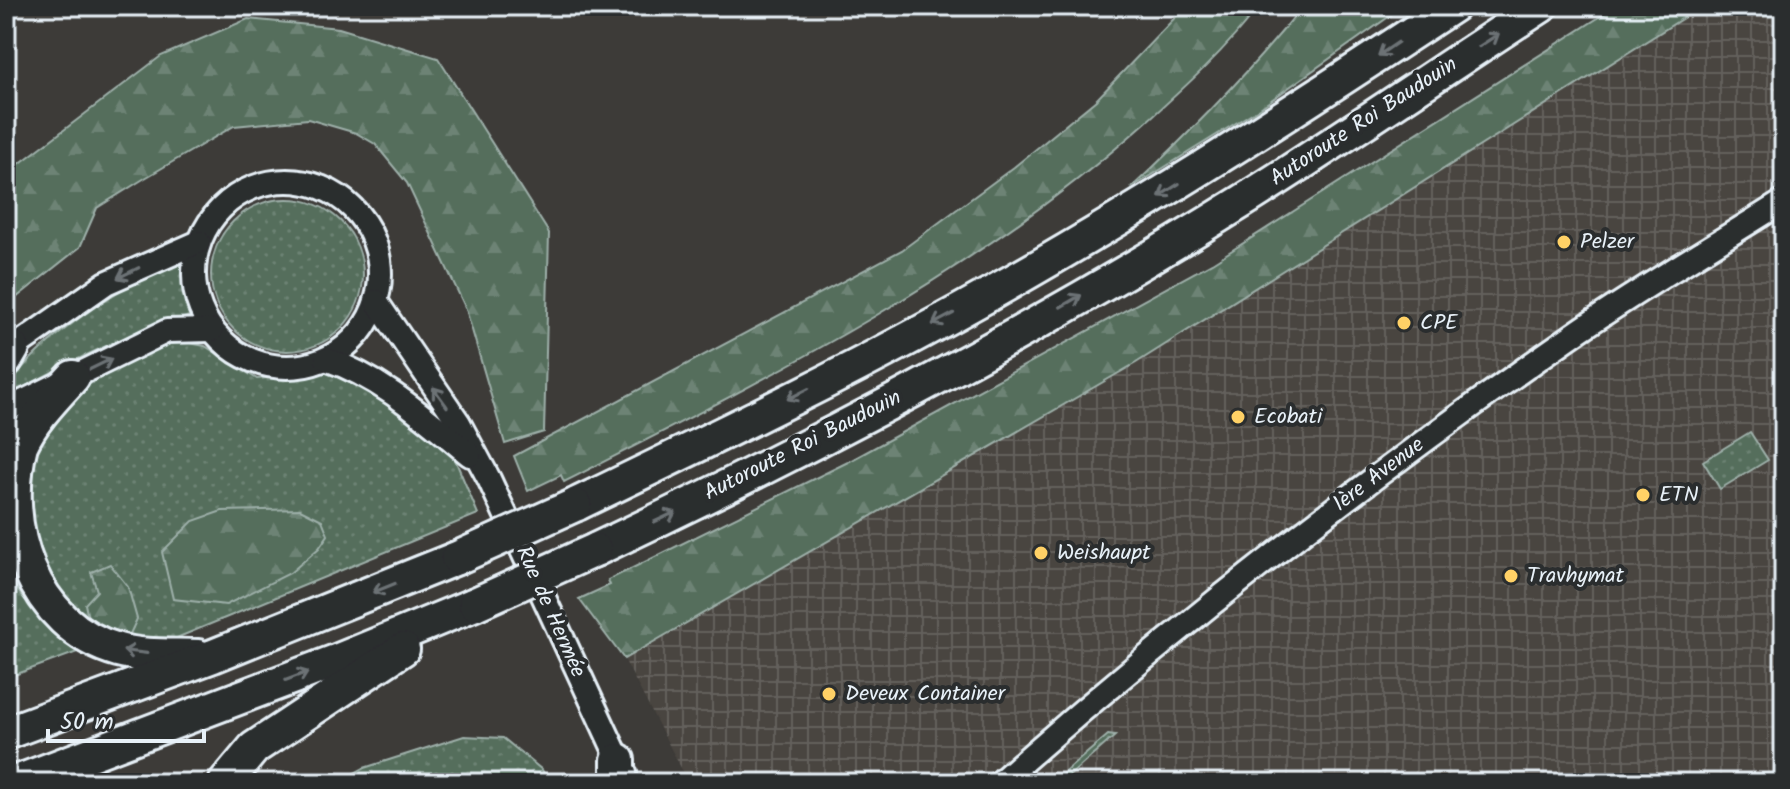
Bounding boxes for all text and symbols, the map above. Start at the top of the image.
one-way arrow [1477,32,1499,49]
one-way arrow [1377,41,1399,57]
street label: Autoroute Roi Baudouin [1263,48,1465,196]
one-way arrow [1158,182,1181,198]
place label: Pelzer [1580,225,1636,260]
marker: Pelzer [1555,233,1573,251]
one-way arrow [116,266,140,281]
one-way arrow [1059,293,1082,309]
place label: CPE [1420,306,1459,341]
one-way arrow [932,312,956,327]
marker: CPE [1395,314,1413,332]
one-way arrow [89,355,113,371]
street label: Autoroute Roi Baudouin [698,381,908,511]
one-way arrow [432,387,449,408]
one-way arrow [787,387,811,403]
place label: Ecobati [1254,400,1323,435]
marker: Ecobati [1229,408,1247,426]
street label: 1ère Avenue [1326,429,1432,521]
place label: ETN [1659,478,1699,513]
marker: ETN [1634,486,1652,504]
one-way arrow [653,508,677,523]
place label: Weishaupt [1057,536,1151,571]
street label: Rue de Hermée [505,541,595,684]
marker: Weishaupt [1032,544,1050,562]
place label: Travhymat [1527,559,1625,594]
marker: Travhymat [1502,567,1520,585]
one-way arrow [372,581,397,596]
one-way arrow [123,644,149,659]
one-way arrow [284,668,308,682]
place label: Deveux Container [845,677,1007,712]
marker: Deveux Container [820,685,838,703]
scale bar [48,693,204,743]
text: 50 m [60,703,114,742]

